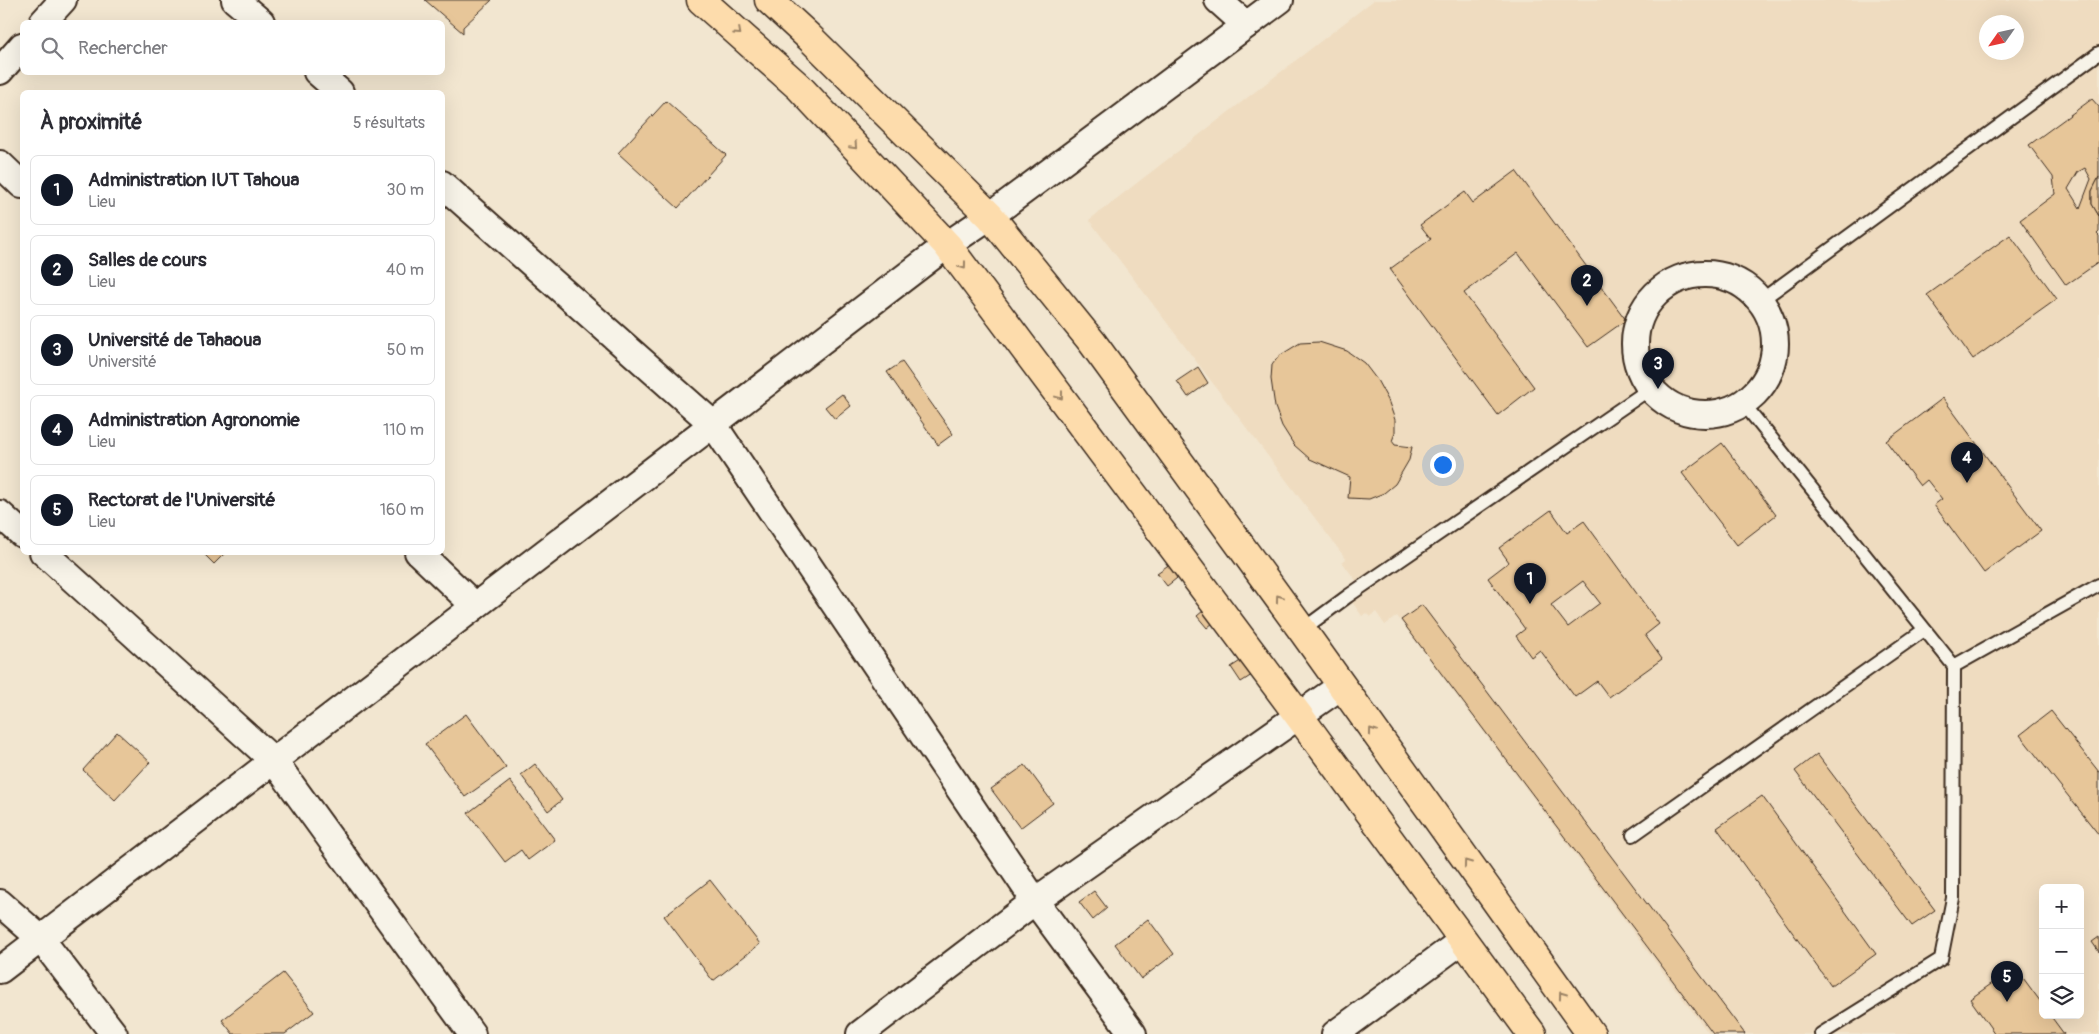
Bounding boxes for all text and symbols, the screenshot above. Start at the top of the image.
north arrow [1979,15,2024,60]
search box [20,20,445,75]
one-way arrow [732,27,741,36]
icon: search [38,34,66,62]
text: Rechercher [78,36,168,60]
text: À proximité [40,109,143,136]
text: 5 résultats [353,113,425,133]
one-way arrow [848,140,857,149]
text: Administration IUT Tahoua [88,168,299,192]
text: 1 [54,180,60,200]
text: 30 m [386,180,424,200]
text: Lieu [88,192,116,212]
text: Salles de cours [88,248,207,272]
text: 2 [53,260,61,280]
text: 40 m [386,260,424,280]
one-way arrow [957,260,966,270]
pin: 2 [1571,265,1603,306]
text: Lieu [88,272,116,292]
text: Université de Tahaoua [88,328,261,352]
text: 3 [53,340,61,360]
text: 50 m [387,340,424,360]
pin: 3 [1642,348,1674,389]
text: Université [88,352,157,372]
one-way arrow [1054,390,1063,400]
text: Administration Agronomie [88,408,300,432]
text: 4 [52,420,62,440]
text: 110 m [383,420,424,440]
text: Lieu [88,432,116,452]
pin: 4 [1951,442,1983,483]
your location [1430,452,1456,478]
text: Rectorat de l'Université [88,488,276,512]
text: 5 [53,500,61,520]
text: 160 m [380,500,424,520]
text: Lieu [88,512,116,532]
pin: 1 [1514,563,1546,604]
one-way arrow [1276,594,1285,604]
one-way arrow [1369,727,1378,737]
one-way arrow [1464,859,1473,869]
map controls [2039,884,2084,1019]
button: + [2039,884,2084,929]
button: − [2039,929,2084,974]
pin: 5 [1991,961,2023,1002]
button: layers [2039,974,2084,1019]
one-way arrow [1559,991,1568,1001]

